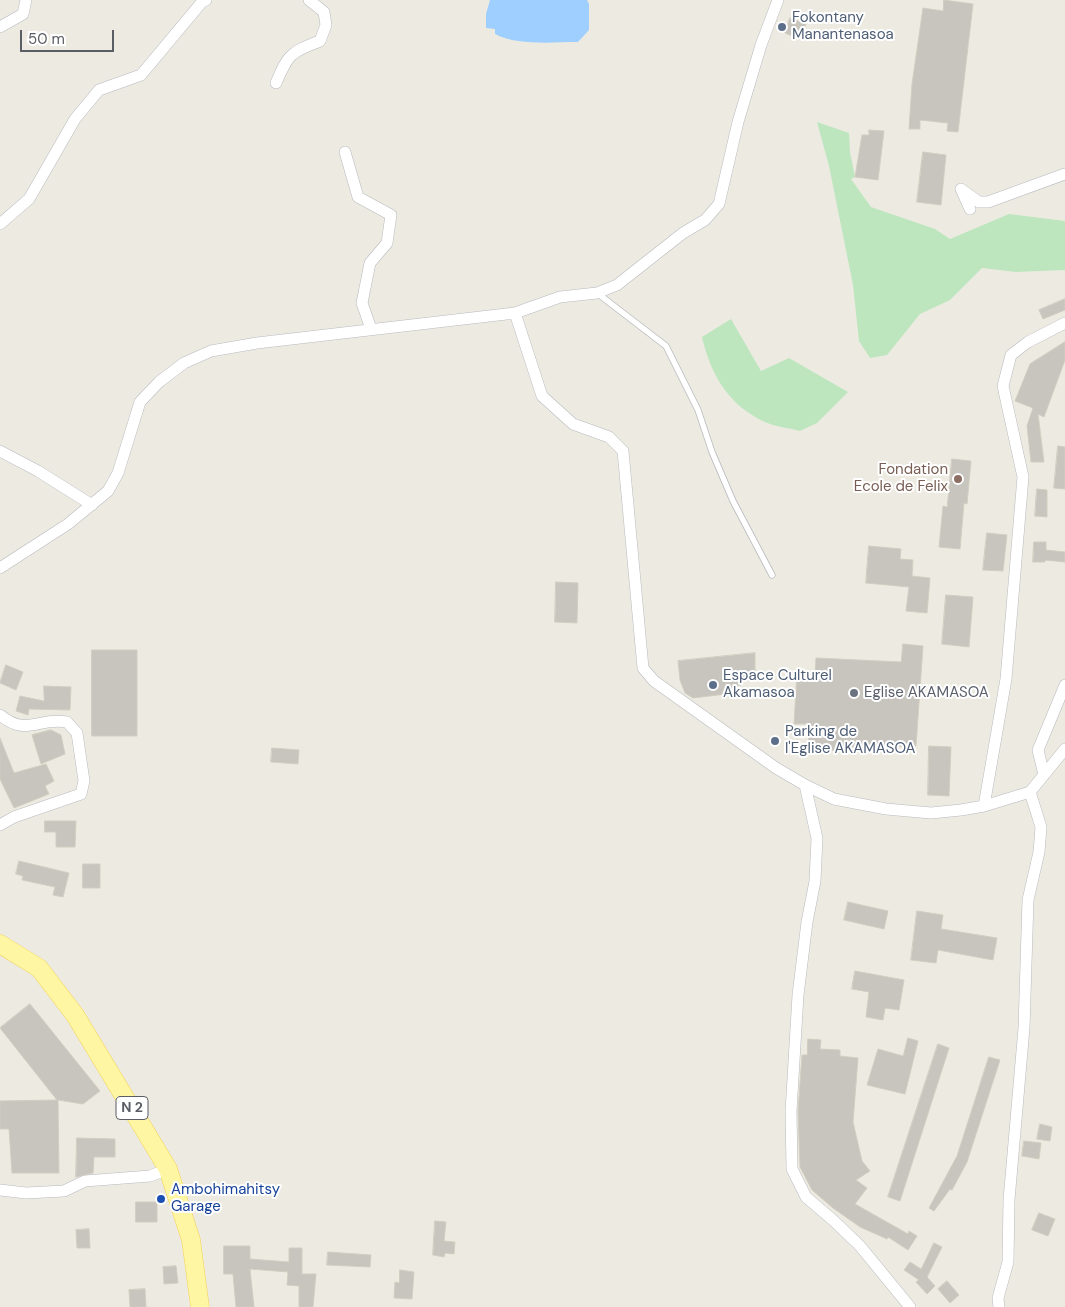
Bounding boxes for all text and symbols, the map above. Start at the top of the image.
place label: Fokontany Manantenasoa [792,9,894,44]
scale bar [22,20,116,52]
marker: Fokontany Manantenasoa [776,21,788,33]
text: 50 m [28,29,65,49]
place label: Fondation Ecole de Felix [854,461,948,496]
marker: Fondation Ecole de Felix [952,473,964,485]
place label: Espace Culturel Akamasoa [723,667,832,702]
marker: Espace Culturel Akamasoa [707,679,719,691]
place label: Eglise AKAMASOA [864,684,989,702]
marker: Eglise AKAMASOA [848,687,860,699]
place label: Parking de l'Eglise AKAMASOA [785,723,915,758]
marker: Parking de l'Eglise AKAMASOA [769,735,781,747]
road number: N 2 [116,1096,148,1120]
place label: Ambohimahitsy Garage [171,1181,280,1216]
marker: Ambohimahitsy Garage [155,1193,167,1205]

